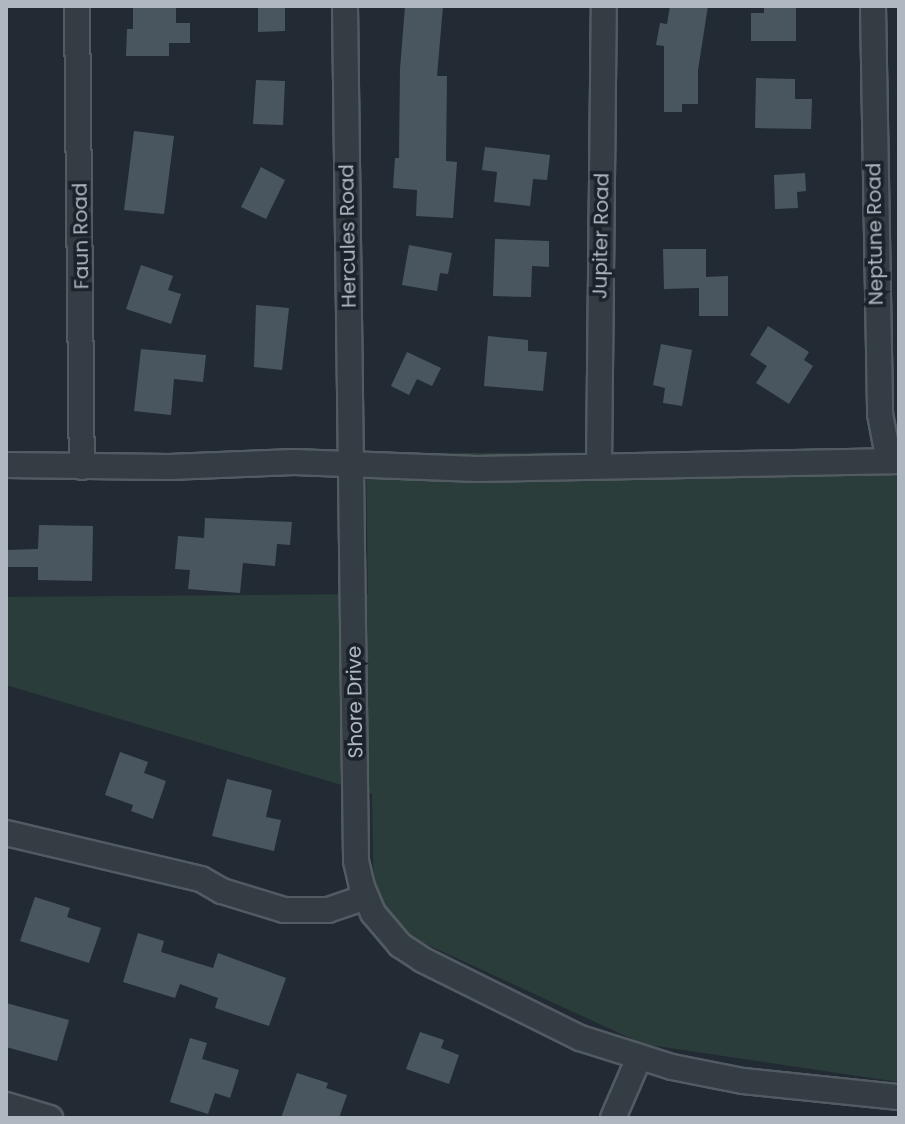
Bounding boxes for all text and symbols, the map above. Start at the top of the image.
street label: Neptune Road [862,163,888,305]
street label: Hercules Road [335,164,361,308]
street label: Jupiter Road [588,173,614,299]
street label: Faun Road [68,183,94,289]
street label: Shore Drive [342,645,368,759]

